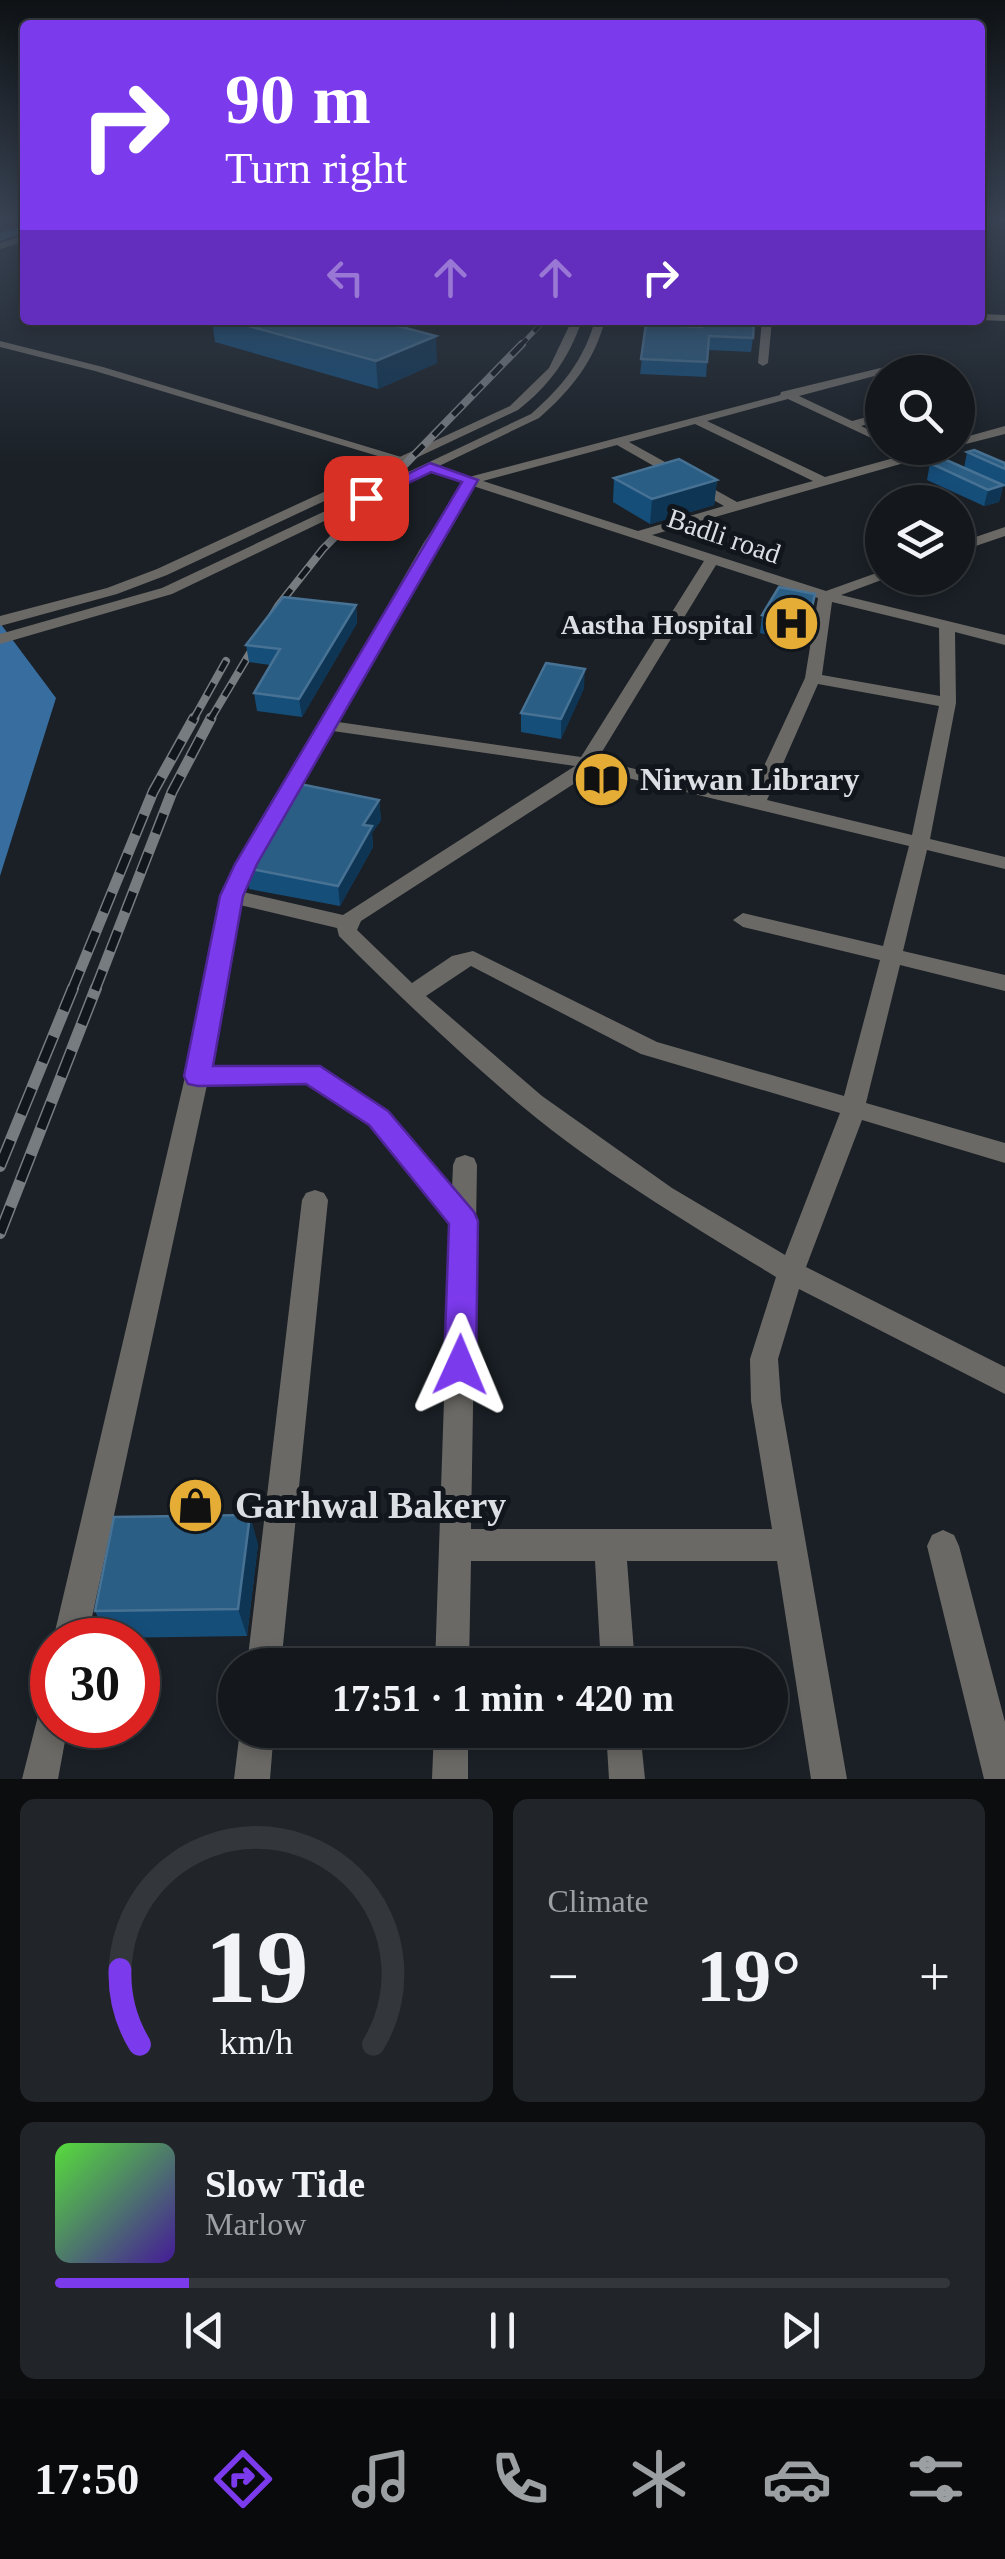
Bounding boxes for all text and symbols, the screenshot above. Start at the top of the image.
icon: right [60,60,190,190]
text: 90 m [225,61,371,138]
text: Turn right [225,143,407,193]
icon: left [318,250,373,305]
icon: ahead [423,250,478,305]
icon: ahead [528,250,583,305]
icon: right [633,250,688,305]
map controls [865,355,975,595]
button: search [865,355,975,465]
pin [324,456,409,541]
icon: arrive [339,471,394,526]
button: layers [865,485,975,595]
street label: Badli road [663,502,785,570]
hospital icon: Aastha Hospital [762,594,822,654]
place label: Aastha Hospital [561,609,753,640]
library icon: Nirwan Library [571,749,631,809]
place label: Nirwan Library [640,761,860,797]
position arrow [408,1313,512,1417]
shop icon: Garhwal Bakery [166,1475,226,1535]
place label: Garhwal Bakery [235,1484,506,1526]
speed limit sign: 30 [30,1618,160,1748]
text: 17:51 · 1 min · 420 m [332,1677,674,1719]
text: Climate [548,1883,649,1919]
text: 19 [204,1909,308,2024]
text: 19° [696,1934,801,2017]
text: − [548,1946,579,2007]
text: + [919,1946,950,2007]
text: km/h [220,2022,293,2062]
text: Slow Tide [205,2163,365,2205]
text: Marlow [205,2206,306,2242]
icon: previous [177,2303,232,2358]
icon: pause [475,2303,530,2358]
icon: next [773,2303,828,2358]
icon: directions [208,2444,278,2514]
icon: music [346,2444,416,2514]
icon: phone [485,2444,555,2514]
icon: climate [624,2444,694,2514]
icon: car [762,2444,832,2514]
icon: filters [901,2444,971,2514]
text: 17:50 [34,2454,139,2504]

